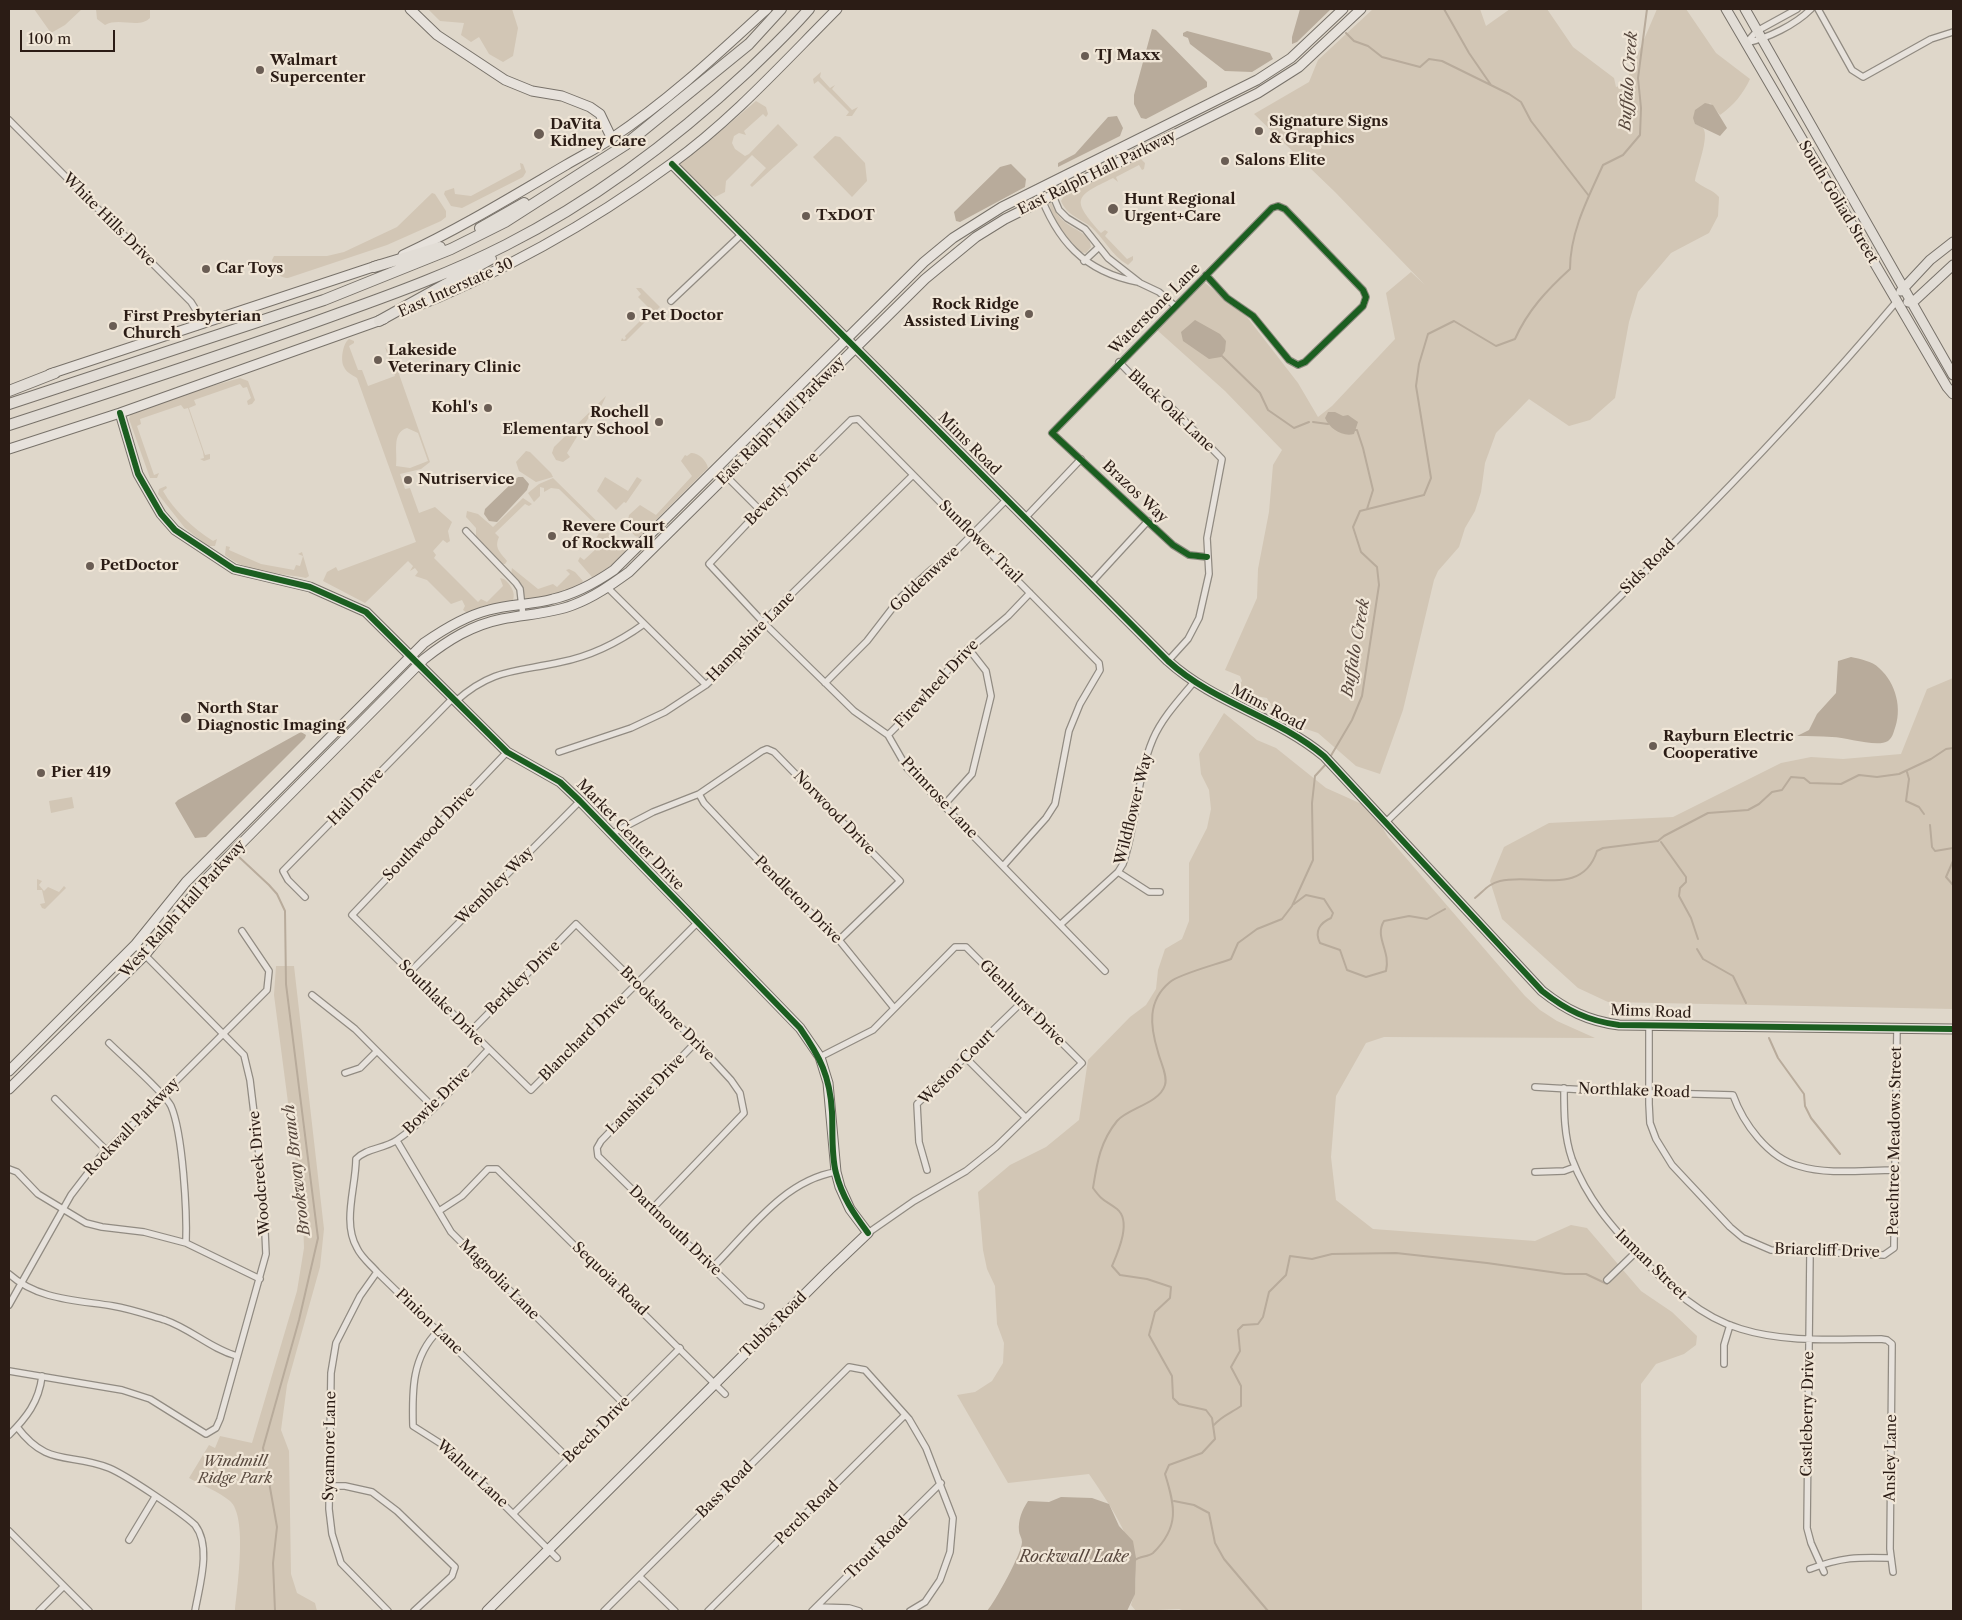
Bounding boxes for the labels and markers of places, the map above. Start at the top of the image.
place label: TJ Maxx [1095,47,1160,65]
marker: TJ Maxx [1079,50,1091,62]
place label: Walmart Supercenter [270,52,365,87]
marker: Walmart Supercenter [254,64,266,76]
place label: Signature Signs & Graphics [1269,113,1388,148]
place label: DaVita Kidney Care [550,116,646,151]
marker: Signature Signs & Graphics [1253,125,1265,137]
marker: DaVita Kidney Care [532,127,546,141]
place label: Salons Elite [1235,152,1326,170]
marker: Salons Elite [1219,155,1231,167]
place label: Hunt Regional Urgent+Care [1124,191,1236,226]
marker: Hunt Regional Urgent+Care [1106,202,1120,216]
place label: TxDOT [816,207,875,225]
marker: TxDOT [800,210,812,222]
place label: Car Toys [216,260,283,278]
marker: Car Toys [200,263,212,275]
place label: Rock Ridge Assisted Living [903,296,1019,331]
place label: Pet Doctor [641,307,723,325]
place label: First Presbyterian Church [123,308,261,343]
marker: Rock Ridge Assisted Living [1023,308,1035,320]
marker: Pet Doctor [625,310,637,322]
marker: First Presbyterian Church [107,320,119,332]
place label: Lakeside Veterinary Clinic [388,342,521,377]
marker: Lakeside Veterinary Clinic [372,354,384,366]
place label: Kohl's [431,399,478,417]
marker: Kohl's [482,402,494,414]
place label: Rochell Elementary School [502,404,649,439]
marker: Rochell Elementary School [653,416,665,428]
place label: Nutriservice [418,471,514,489]
marker: Nutriservice [402,474,414,486]
place label: Revere Court of Rockwall [562,518,665,553]
marker: Revere Court of Rockwall [546,530,558,542]
place label: PetDoctor [100,557,179,575]
marker: PetDoctor [84,560,96,572]
place label: North Star Diagnostic Imaging [197,700,346,735]
marker: North Star Diagnostic Imaging [179,711,193,725]
place label: Rayburn Electric Cooperative [1663,728,1794,763]
marker: Rayburn Electric Cooperative [1647,740,1659,752]
place label: Pier 419 [51,764,111,782]
marker: Pier 419 [35,767,47,779]

